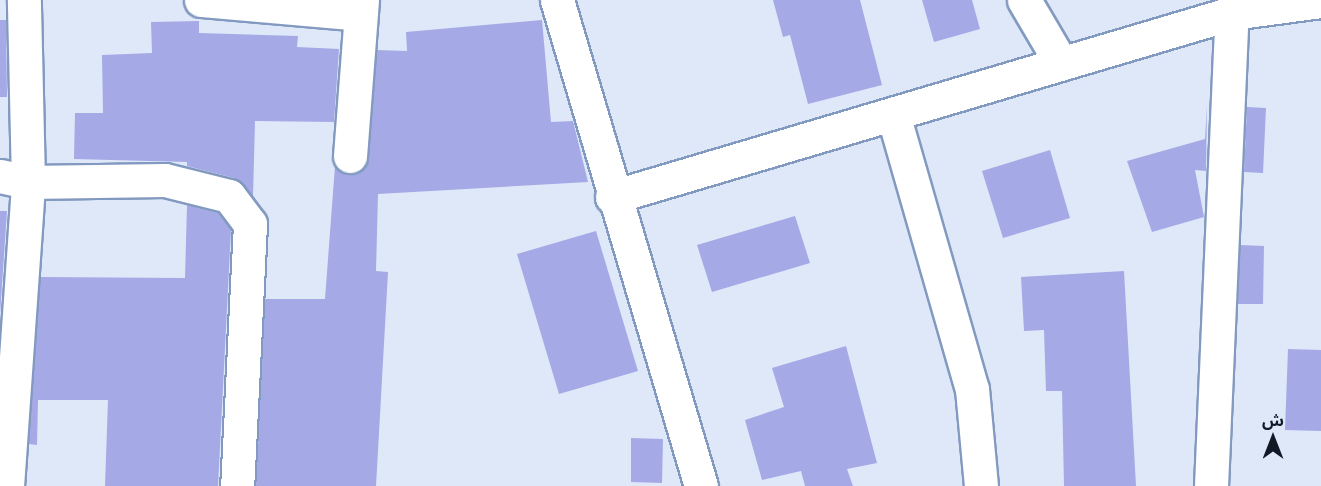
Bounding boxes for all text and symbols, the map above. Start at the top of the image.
north arrow [1243,408,1303,468]
text: ش [1262,410,1284,430]

